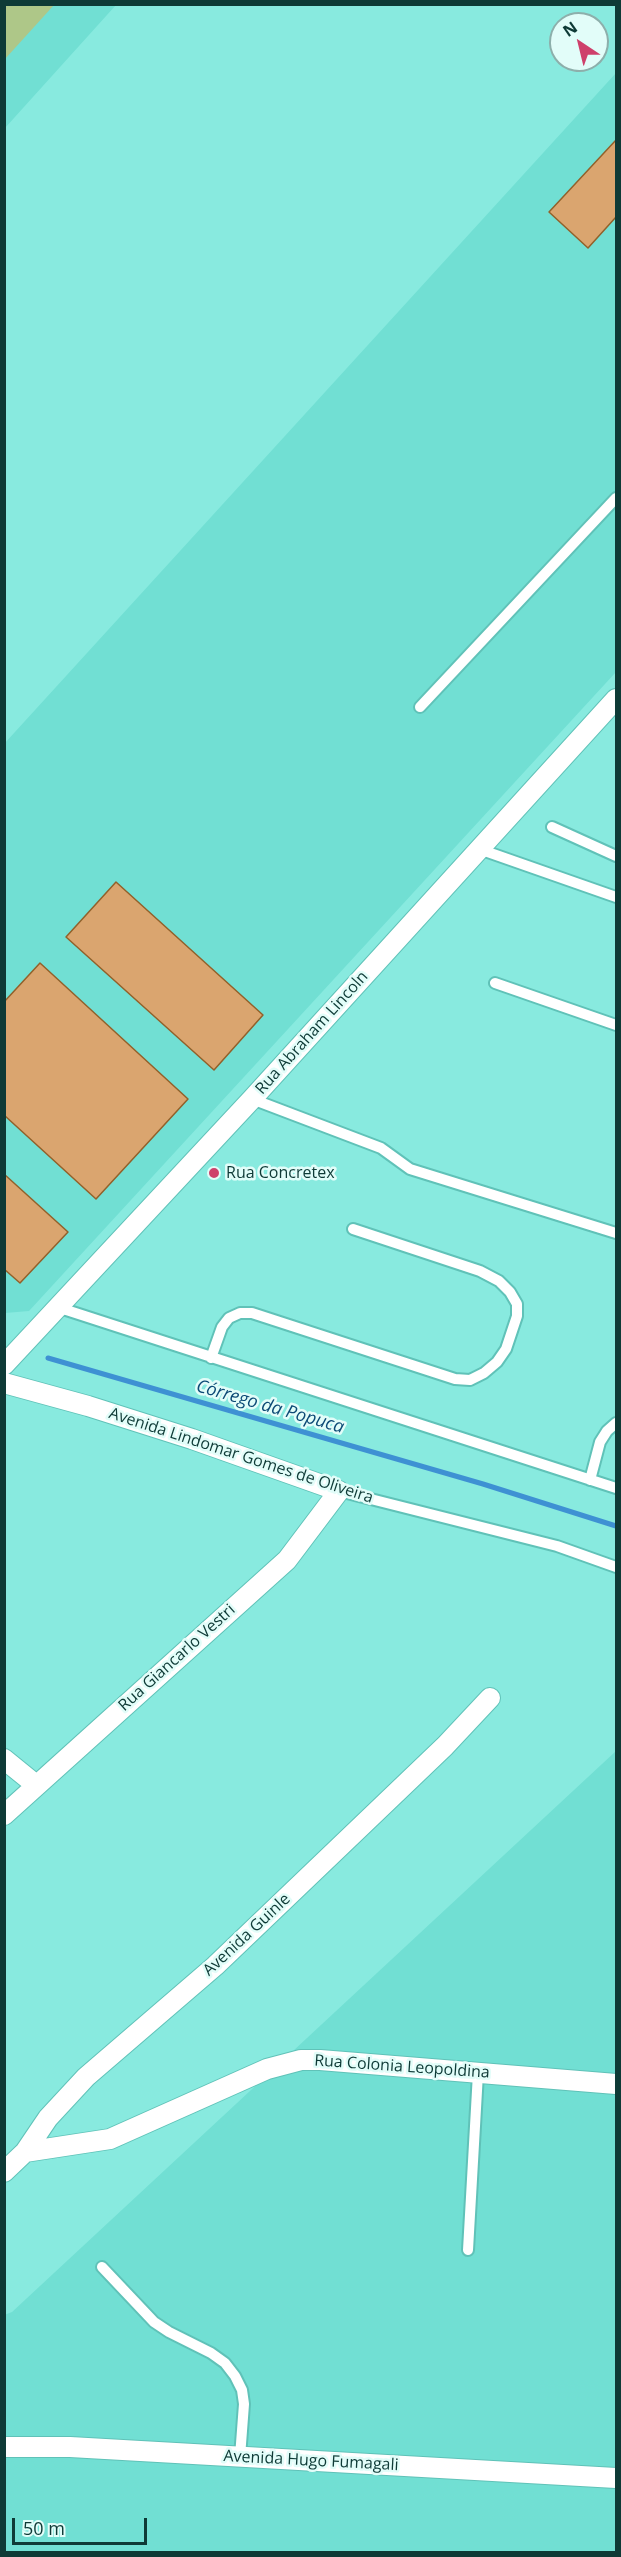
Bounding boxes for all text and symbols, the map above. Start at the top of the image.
north arrow [549,12,609,72]
text: N [558,16,581,42]
street label: Rua Abraham Lincoln [252,967,372,1099]
place label: Rua Concretex [226,1163,334,1183]
marker: Rua Concretex [207,1166,221,1180]
water label: Córrego da Popuca [194,1376,346,1438]
street label: Avenida Lindomar Gomes de Oliveira [107,1404,375,1508]
street label: Rua Giancarlo Vestri [115,1601,239,1715]
street label: Avenida Guinle [199,1890,295,1980]
street label: Rua Colonia Leopoldina [314,2051,490,2083]
street label: Avenida Hugo Fumagali [223,2447,399,2475]
scale bar [15,2506,150,2544]
text: 50 m [23,2516,65,2540]

